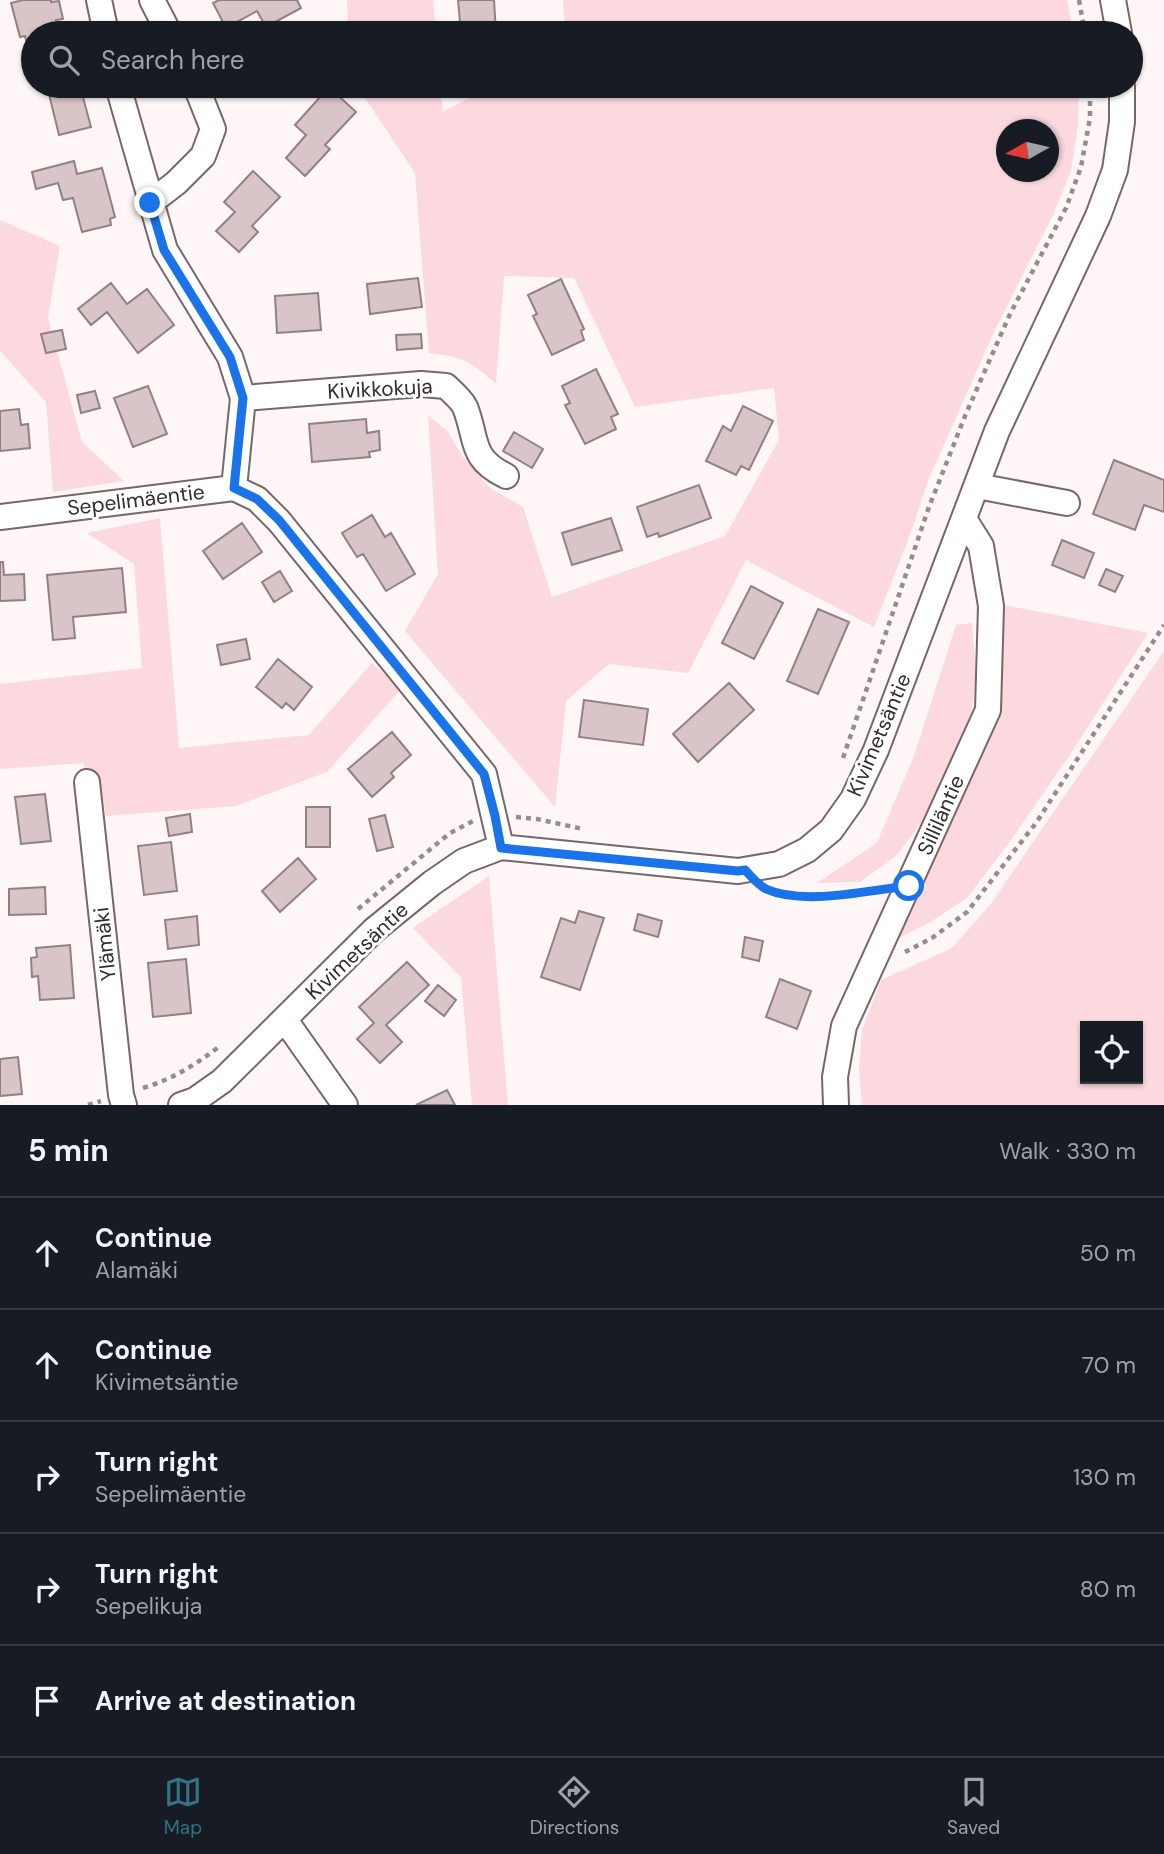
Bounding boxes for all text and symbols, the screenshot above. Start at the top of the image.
search box [21,21,1143,98]
icon: search [45,41,83,79]
text: Search here [101,43,244,77]
north arrow [996,119,1059,182]
route end [134,187,165,218]
street label: Kivikkokuja [327,372,433,406]
street label: Sepelimäentie [66,478,206,522]
street label: Kivimetsäntie [840,669,918,801]
street label: Silliläntie [911,770,971,860]
route start [893,870,924,901]
street label: Kivimetsäntie [299,896,415,1006]
street label: Ylämäki [87,906,123,982]
map controls [1080,1021,1143,1084]
button: locate [1080,1021,1143,1084]
text: 5 min [28,1131,109,1170]
text: Walk · 330 m [999,1136,1136,1166]
text: Continue [95,1221,212,1255]
icon: ahead [28,1234,66,1272]
text: 50 m [1080,1238,1136,1268]
text: Alamäki [95,1255,178,1285]
text: Continue [95,1333,212,1367]
icon: ahead [28,1346,66,1384]
text: 70 m [1082,1350,1136,1380]
text: Kivimetsäntie [95,1367,239,1397]
text: Turn right [95,1445,219,1479]
icon: right [28,1458,66,1496]
text: 130 m [1073,1462,1136,1492]
text: Sepelimäentie [95,1479,246,1509]
text: Turn right [95,1557,219,1591]
icon: right [28,1570,66,1608]
text: 80 m [1080,1574,1136,1604]
text: Sepelikuja [95,1591,202,1621]
icon: arrive [28,1682,66,1720]
text: Arrive at destination [95,1684,356,1718]
tab: Map [164,1773,202,1840]
tab: Directions [530,1773,619,1840]
tab: Saved [947,1773,1000,1840]

